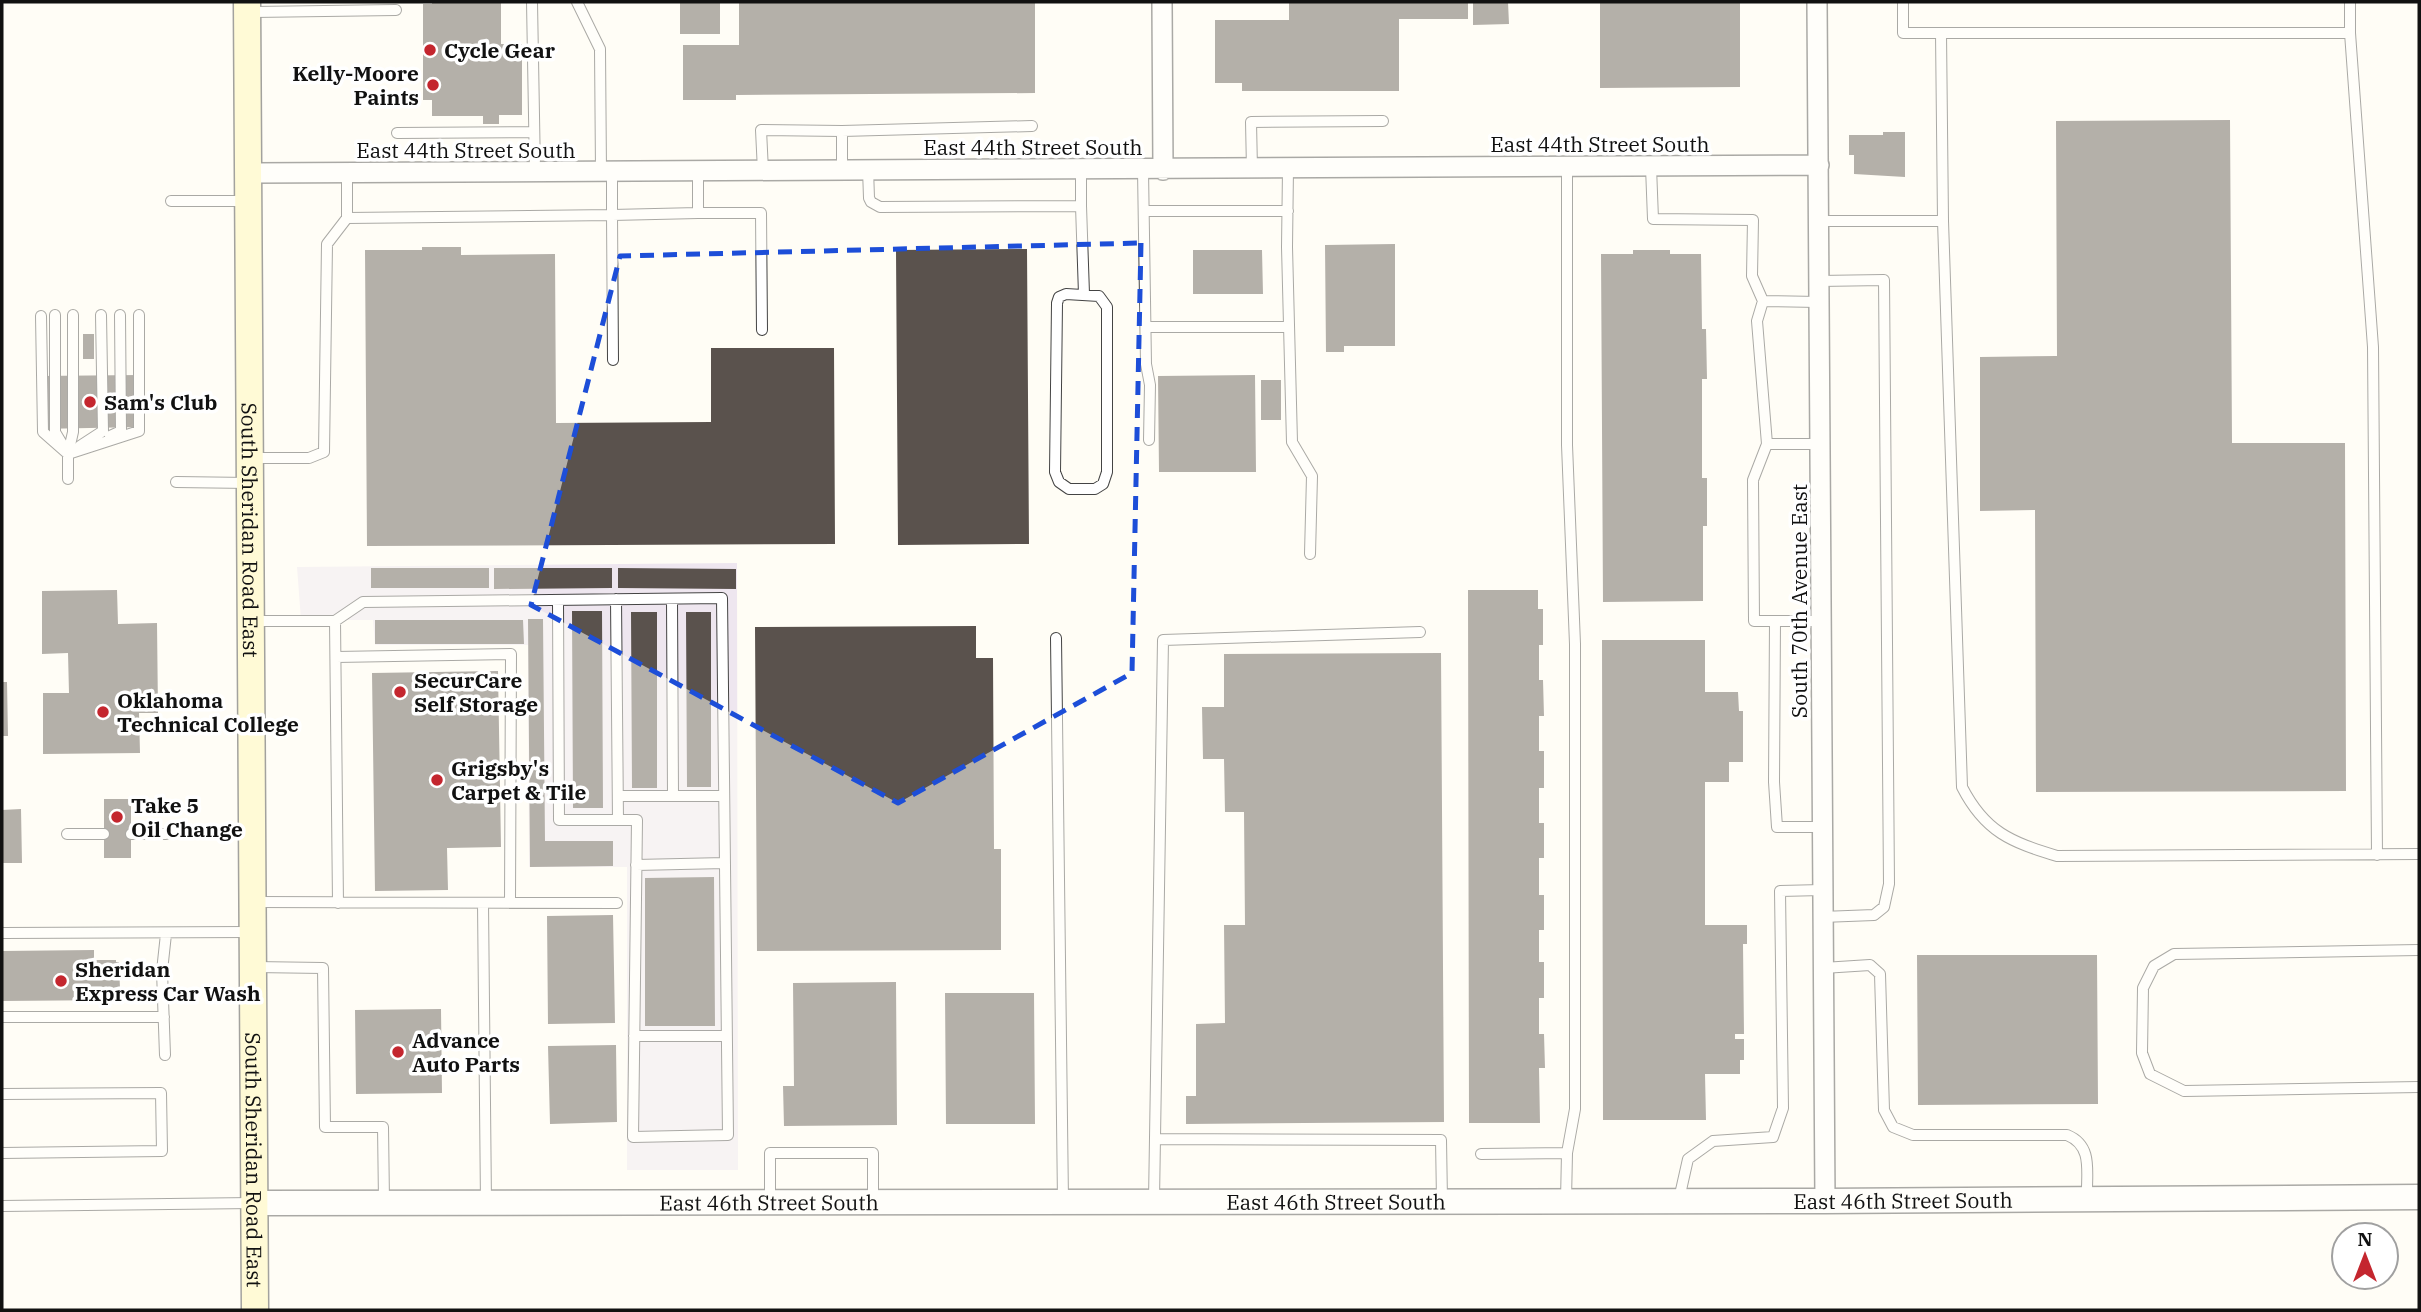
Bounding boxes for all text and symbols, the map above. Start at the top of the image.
place label: Cycle Gear [444,36,556,64]
marker: Cycle Gear [422,42,438,58]
place label: Kelly-Moore Paints [292,59,419,111]
marker: Kelly-Moore Paints [425,77,441,93]
street label: East 44th Street South [1490,130,1710,158]
street label: East 44th Street South [923,133,1143,161]
street label: East 44th Street South [356,136,576,164]
place label: Sam's Club [104,388,217,416]
marker: Sam's Club [82,394,98,410]
street label: South Sheridan Road East [235,402,265,658]
street label: South 70th Avenue East [1785,484,1813,718]
place label: SecurCare Self Storage [414,666,538,718]
marker: SecurCare Self Storage [392,684,408,700]
place label: Oklahoma Technical College [117,686,299,738]
marker: Oklahoma Technical College [95,704,111,720]
place label: Grigsby's Carpet & Tile [451,754,586,806]
marker: Grigsby's Carpet & Tile [429,772,445,788]
place label: Take 5 Oil Change [131,791,243,843]
marker: Take 5 Oil Change [109,809,125,825]
place label: Sheridan Express Car Wash [75,955,261,1007]
marker: Sheridan Express Car Wash [53,973,69,989]
place label: Advance Auto Parts [412,1026,520,1078]
street label: South Sheridan Road East [239,1032,269,1288]
marker: Advance Auto Parts [390,1044,406,1060]
street label: East 46th Street South [1793,1186,2013,1215]
street label: East 46th Street South [1226,1187,1446,1216]
street label: East 46th Street South [659,1188,879,1216]
north arrow [2330,1221,2400,1291]
text: N [2357,1227,2373,1251]

